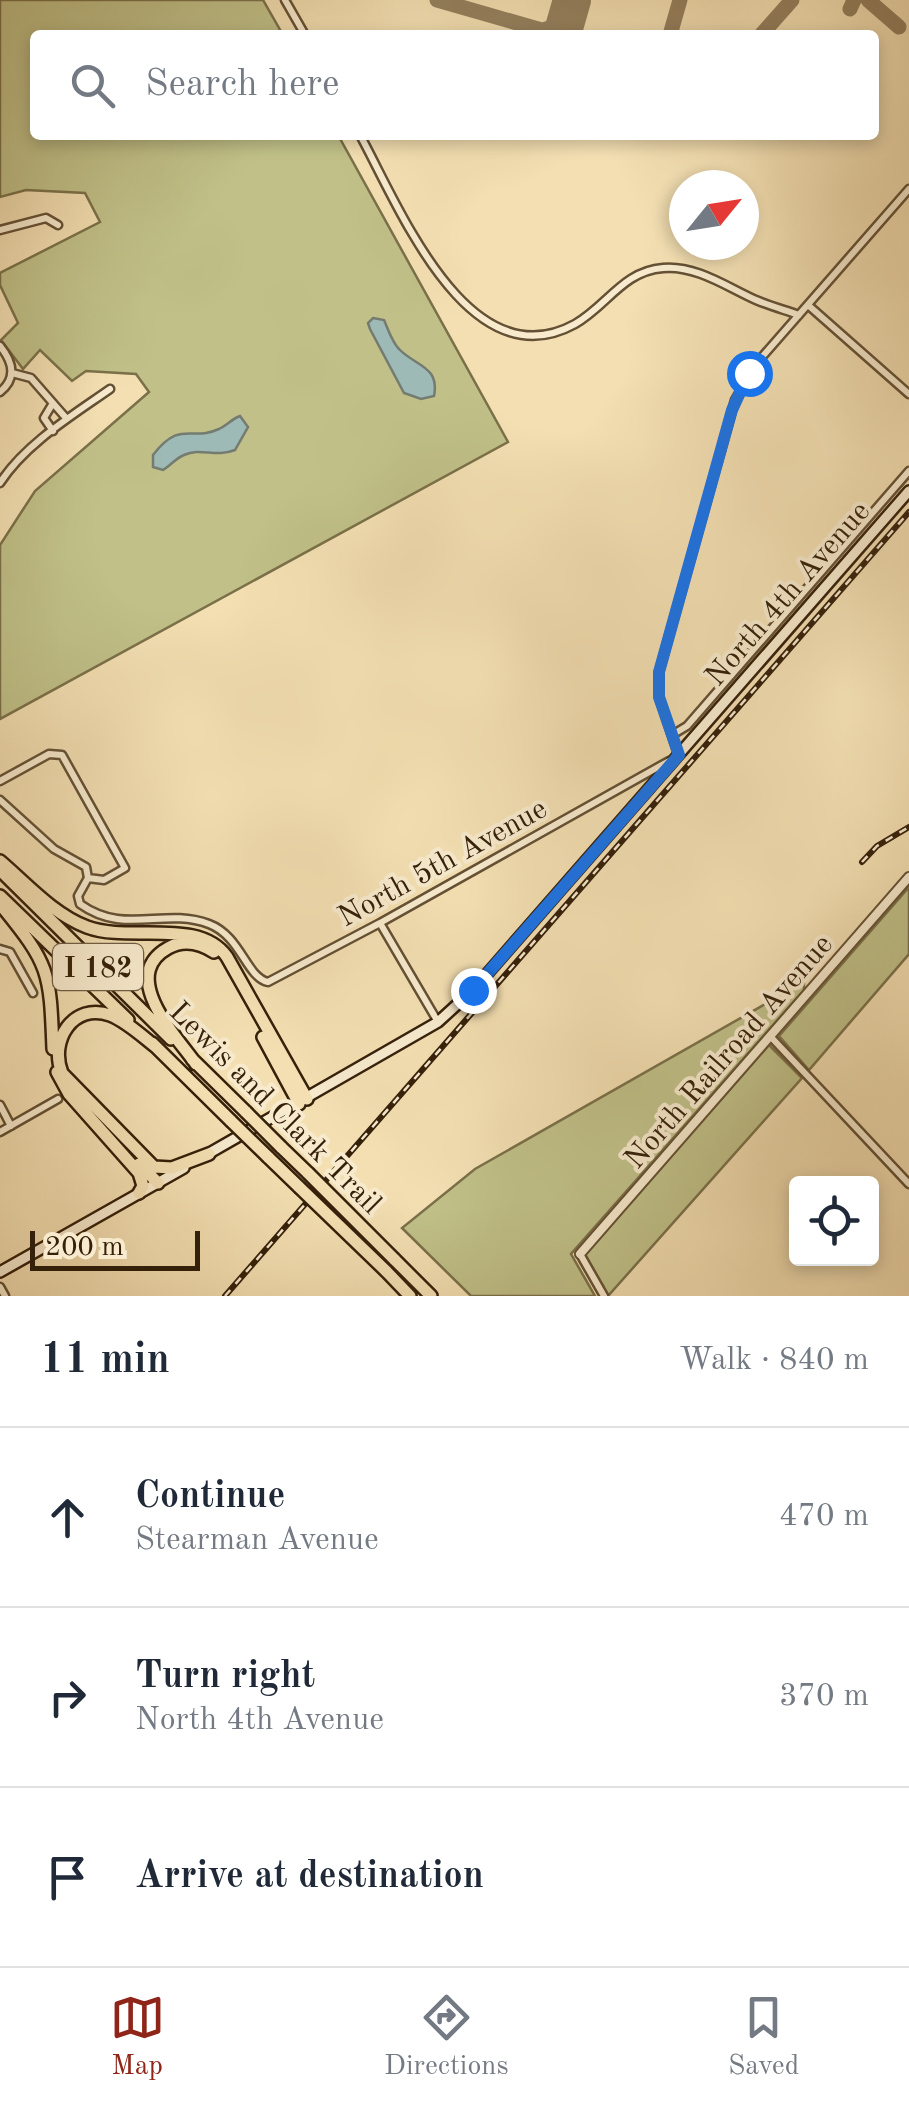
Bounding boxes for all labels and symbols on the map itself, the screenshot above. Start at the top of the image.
north arrow [669,170,759,260]
route start [727,351,773,397]
street label: North 4th Avenue [701,496,876,692]
street label: North 5th Avenue [334,794,552,933]
street label: North Railroad Avenue [620,930,839,1175]
road number: I 182 [53,944,143,990]
route end [451,968,497,1014]
street label: Lewis and Clark Trail [163,997,386,1220]
scale bar [30,1226,200,1270]

